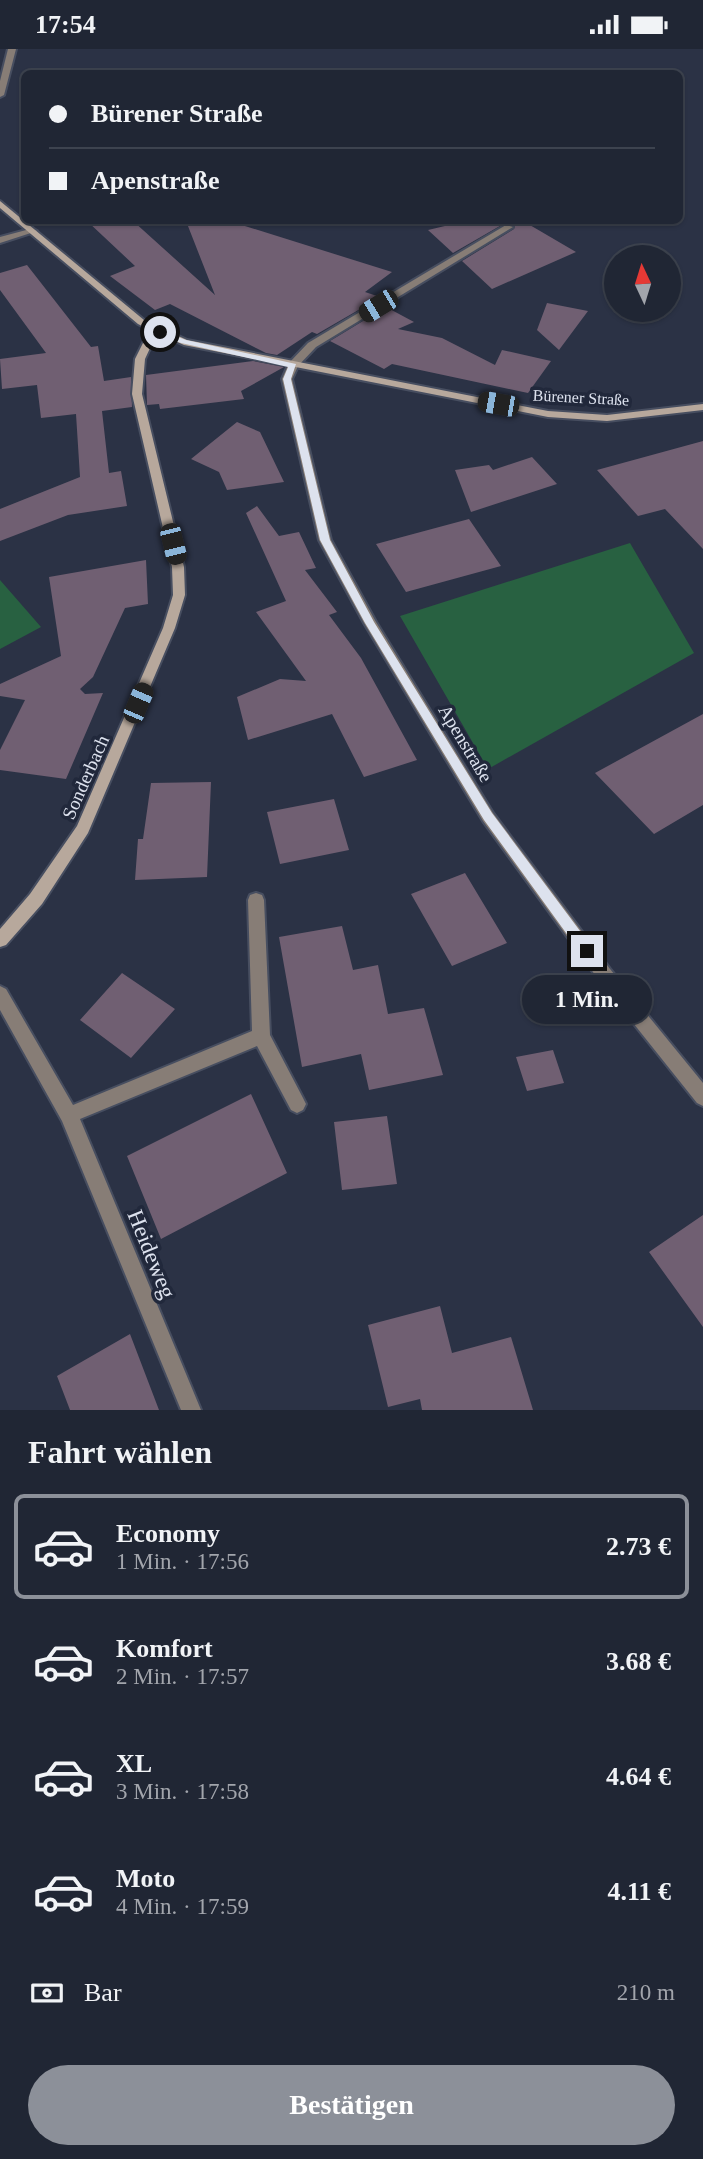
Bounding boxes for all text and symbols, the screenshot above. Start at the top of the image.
text: 17:54 [35,10,96,39]
text: Bürener Straße [91,99,263,128]
text: Apenstraße [91,166,220,195]
north arrow [604,245,681,322]
map controls [604,245,681,322]
car [355,286,402,326]
route start [144,316,176,348]
street label: Bürener Straße [532,386,630,409]
car [476,390,521,418]
car [158,521,189,567]
car [121,680,156,726]
street label: Apenstraße [434,701,497,786]
street label: Sonderbach [58,732,113,822]
route end [571,935,603,967]
callout: 1 Min. [522,975,652,1025]
text: 1 Min. [555,987,619,1012]
street label: Heideweg [122,1206,181,1303]
text: Fahrt wählen [28,1434,212,1470]
icon: car [32,1515,95,1578]
text: Economy [116,1519,220,1548]
text: 2.73 € [606,1532,671,1561]
text: 1 Min. · 17:56 [116,1549,249,1574]
icon: car [32,1630,95,1693]
text: Komfort [116,1634,213,1663]
text: 3.68 € [606,1647,671,1676]
text: 2 Min. · 17:57 [116,1664,249,1689]
icon: car [32,1745,95,1808]
text: XL [116,1749,152,1778]
text: 4.64 € [606,1762,671,1791]
text: 3 Min. · 17:58 [116,1779,249,1804]
icon: car [32,1860,95,1923]
text: Moto [116,1864,175,1893]
text: 4.11 € [607,1877,671,1906]
text: 4 Min. · 17:59 [116,1894,249,1919]
icon: cash [28,1974,66,2012]
text: Bar [84,1978,122,2007]
text: 210 m [617,1980,675,2005]
button: Bestätigen [28,2065,675,2145]

